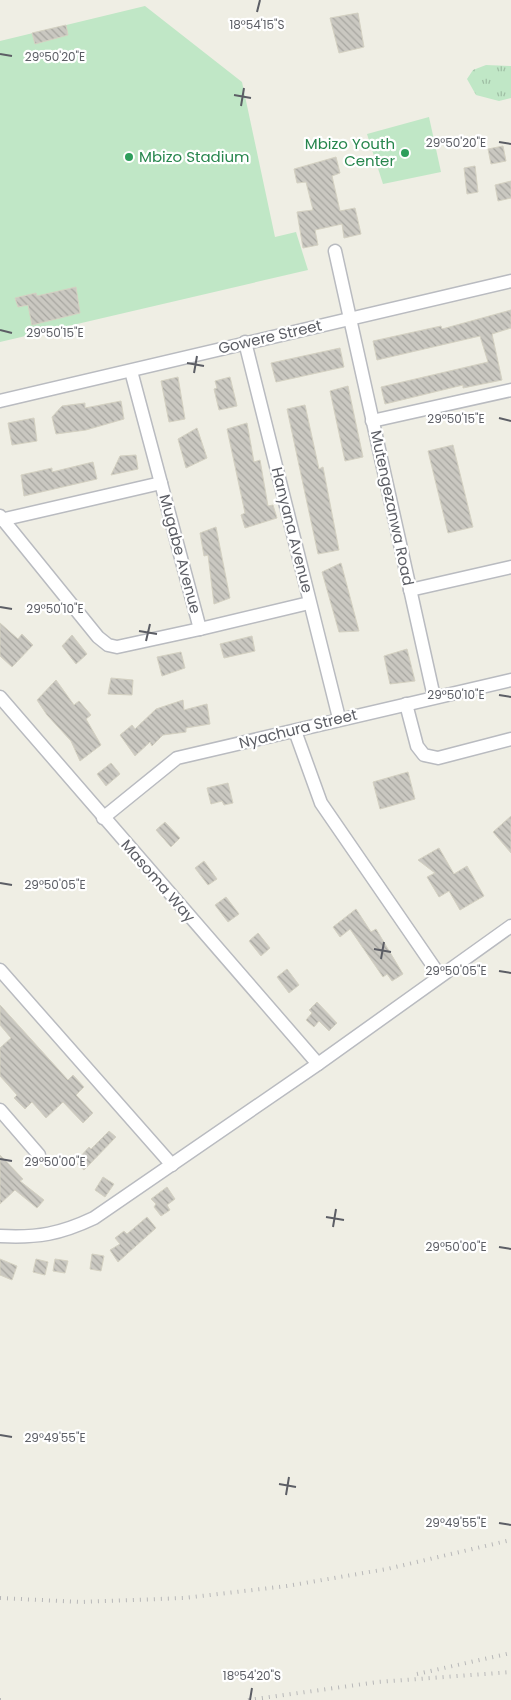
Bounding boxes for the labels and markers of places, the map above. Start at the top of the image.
place label: Mbizo Youth Center [305,133,395,171]
place label: Mbizo Stadium [139,146,249,167]
marker: Mbizo Youth Center [399,147,411,159]
marker: Mbizo Stadium [123,151,135,163]

